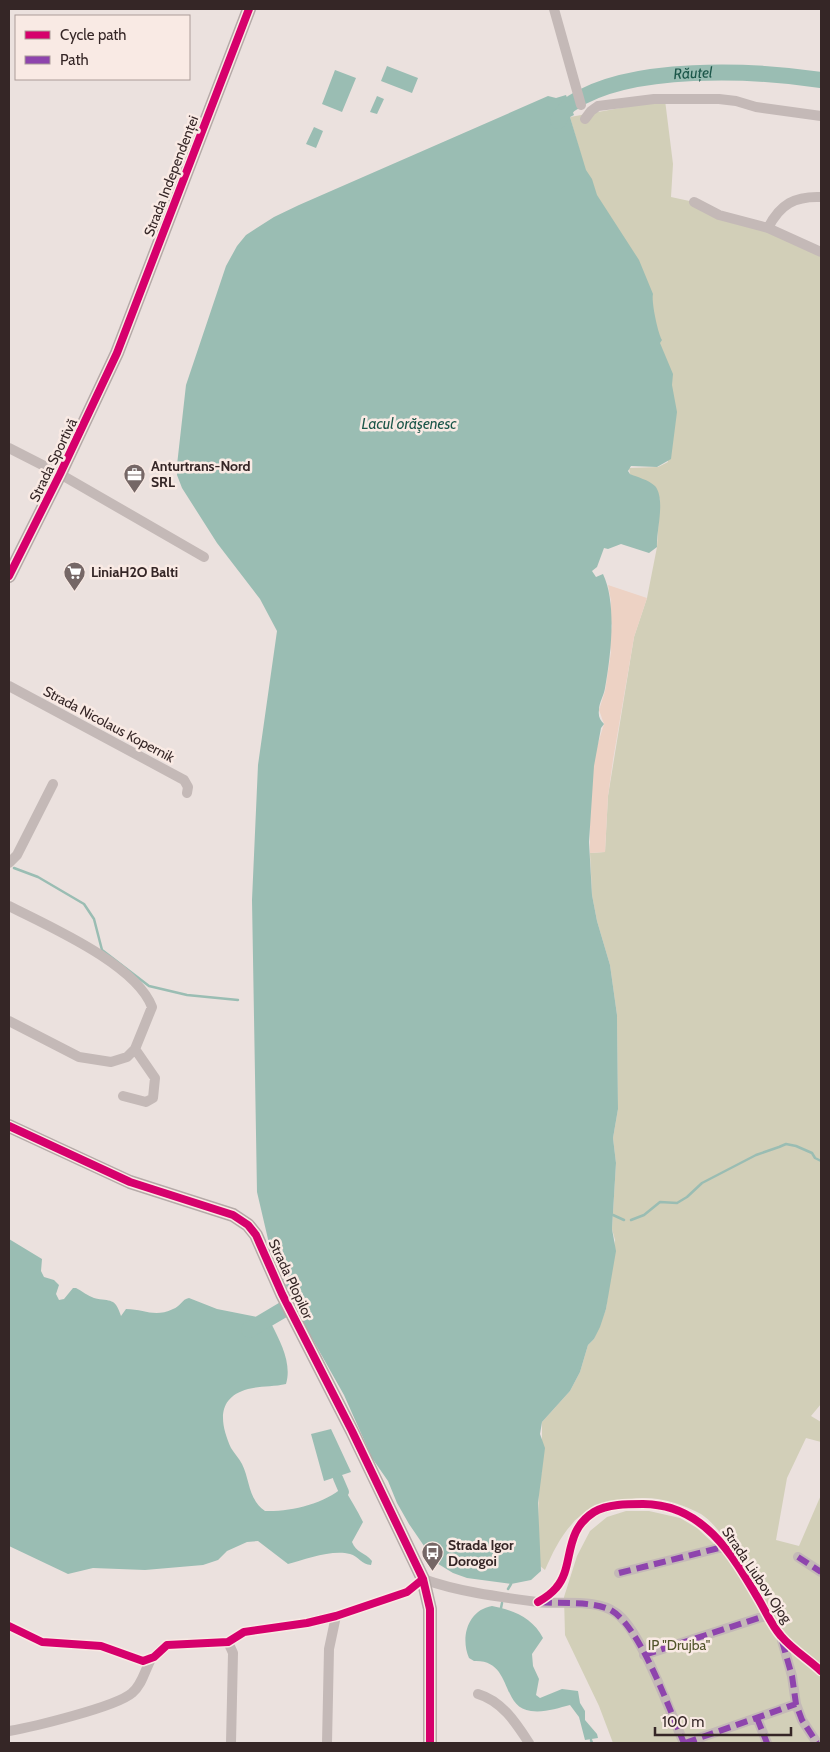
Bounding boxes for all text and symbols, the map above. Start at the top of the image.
legend [15,15,190,80]
text: Cycle path [60,26,126,44]
text: Path [60,51,89,69]
water label: Răuțel [673,64,713,83]
street label: Strada Independenței [140,113,202,239]
street label: Strada Sportivă [25,415,81,505]
water label: Lacul orăşenesc [361,415,457,433]
place label: Anturtrans-Nord SRL [151,457,251,491]
office icon: Anturtrans-Nord SRL [123,462,147,493]
supermarket icon: LiniaH2O Balti [63,560,87,591]
place label: LiniaH2O Balti [91,563,178,581]
street label: Strada Nicolaus Kopernik [40,682,178,767]
street label: Strada Plopilor [265,1236,318,1322]
street label: Strada Liubov Ojog [718,1523,796,1627]
place label: Strada Igor Dorogoi [448,1536,514,1570]
bus stop icon: Strada Igor Dorogoi [420,1541,444,1572]
park label: IP "Drujba" [648,1636,710,1654]
scale bar [655,1704,791,1736]
text: 100 m [662,1713,704,1731]

